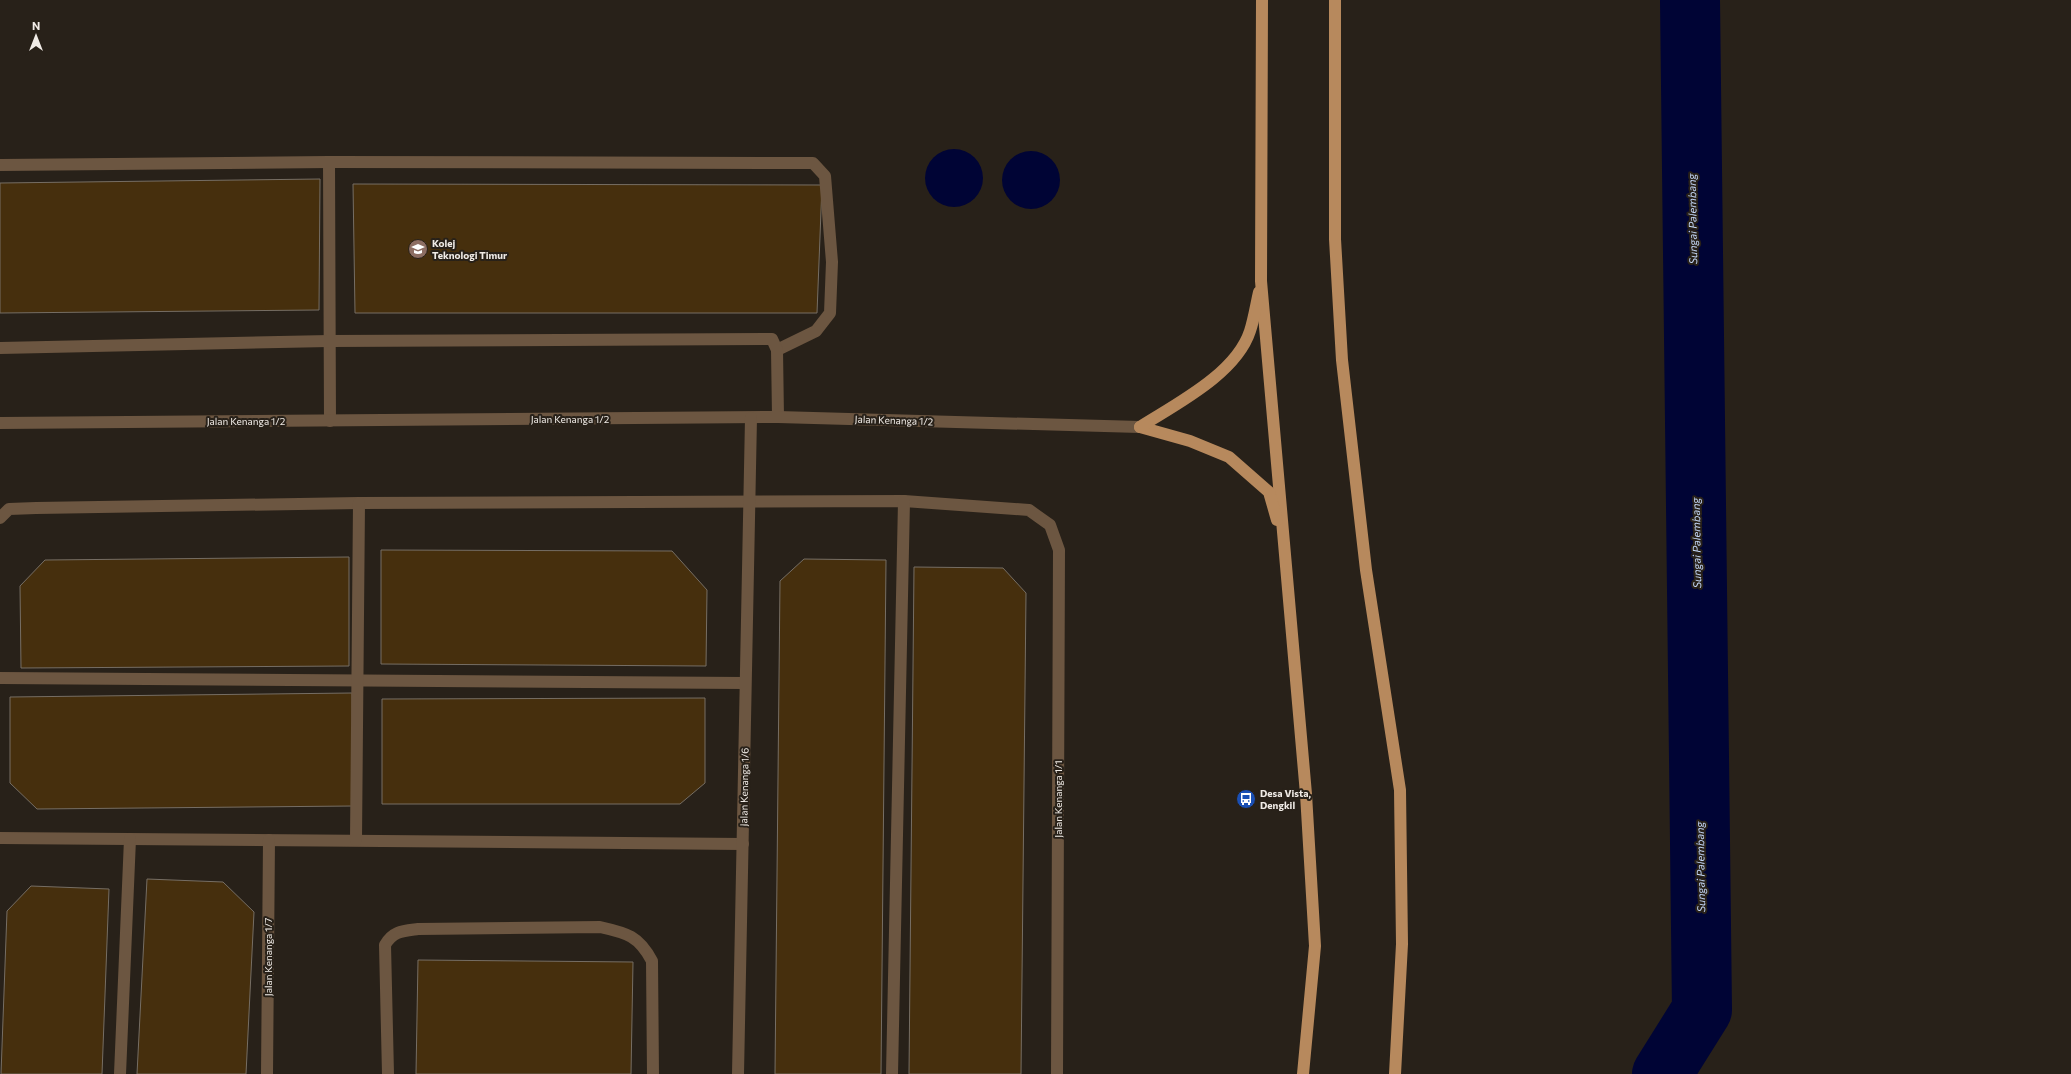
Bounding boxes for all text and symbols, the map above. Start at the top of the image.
north arrow [16,16,56,56]
text: N [32,19,40,32]
water label: Sungai Palembang [1685,172,1699,265]
place label: Kolej Teknologi Timur [432,237,507,261]
school or university icon: Kolej Teknologi Timur [407,238,429,260]
street label: Jalan Kenanga 1/2 [531,413,610,425]
street label: Jalan Kenanga 1/2 [854,413,934,427]
street label: Jalan Kenanga 1/2 [207,415,286,427]
water label: Sungai Palembang [1689,496,1703,589]
street label: Jalan Kenanga 1/6 [737,747,751,827]
street label: Jalan Kenanga 1/1 [1052,760,1064,838]
place label: Desa Vista, Dengkil [1260,787,1311,811]
bus stop icon: Desa Vista, Dengkil [1235,788,1257,810]
water label: Sungai Palembang [1693,820,1707,913]
street label: Jalan Kenanga 1/7 [262,918,274,996]

